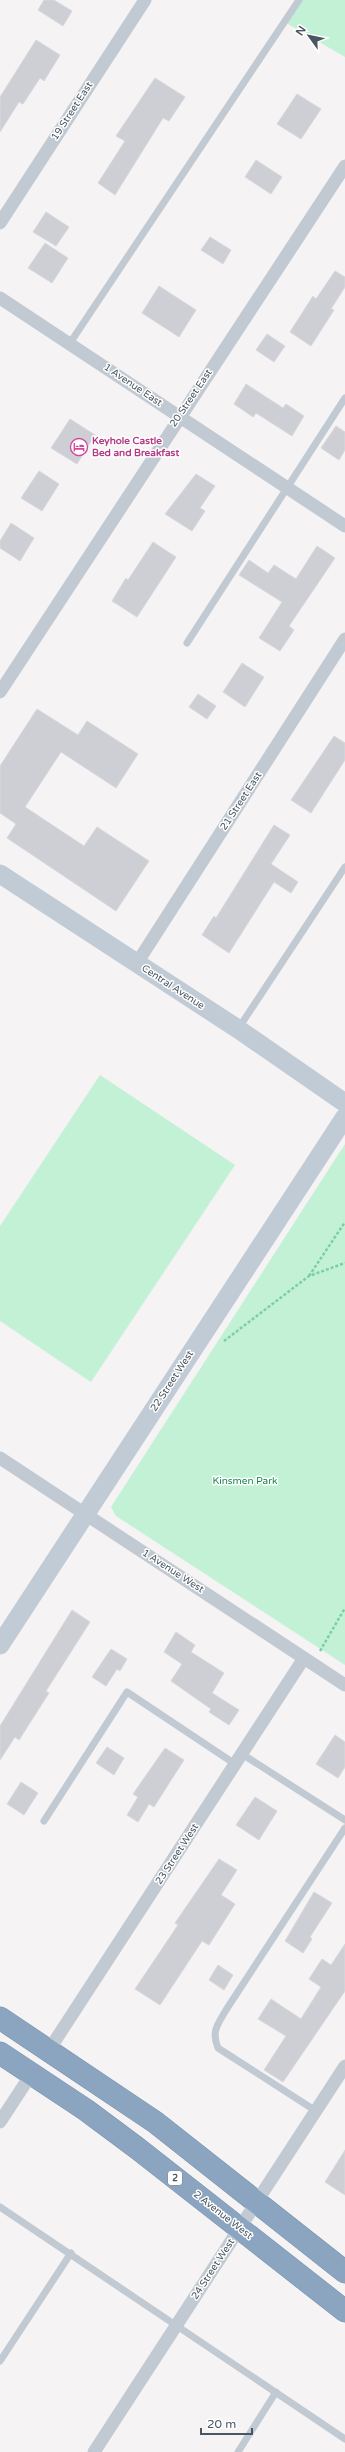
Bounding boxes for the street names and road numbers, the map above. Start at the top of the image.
street label: 19 Street East [49,80,95,142]
street label: 1 Avenue East [102,361,165,409]
street label: 20 Street East [167,367,215,429]
street label: 21 Street East [218,770,264,832]
street label: Central Avenue [139,962,207,1012]
street label: 22 Street West [148,1348,196,1414]
street label: 1 Avenue West [140,1547,206,1596]
street label: 23 Street West [153,1821,201,1887]
road number: 2 [168,2171,182,2185]
street label: 2 Avenue West [191,2188,255,2242]
street label: 24 Street West [189,2236,237,2302]

